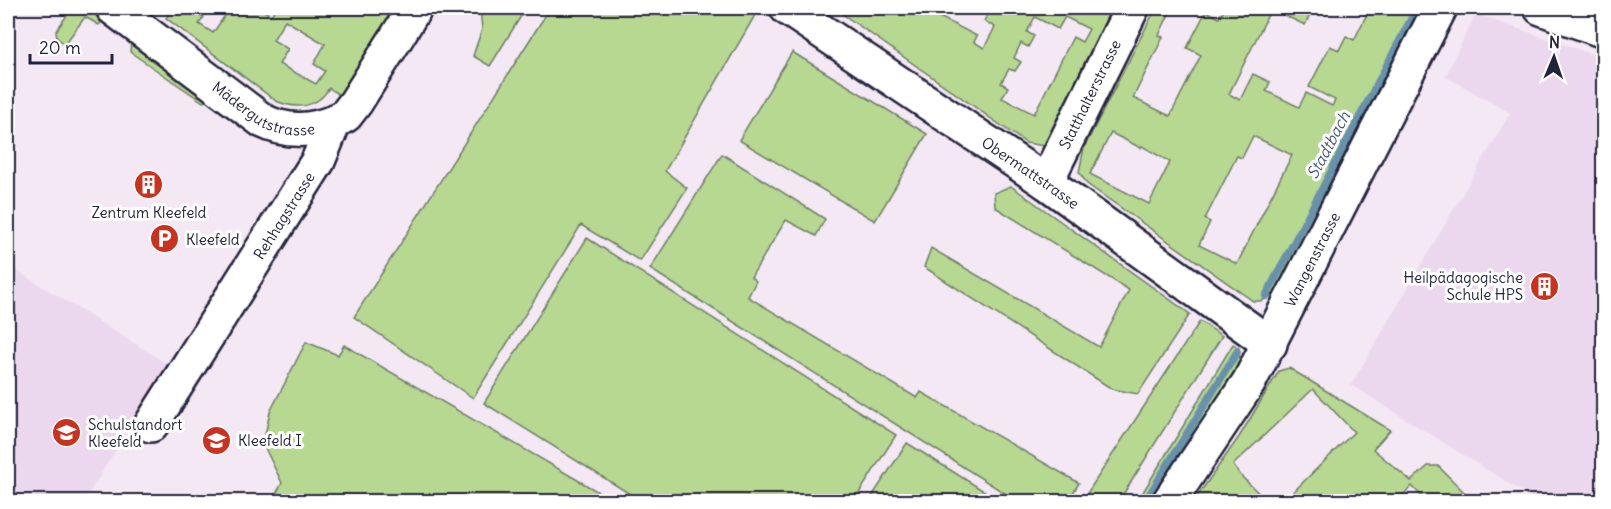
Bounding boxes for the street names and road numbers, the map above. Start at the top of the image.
street label: Statthalterstrasse [1054,36,1124,152]
street label: Mädergutstrasse [209,77,316,139]
street label: Obermattstrasse [978,132,1083,213]
street label: Rehhagstrasse [249,168,318,263]
street label: Wangenstrasse [1280,209,1344,310]

